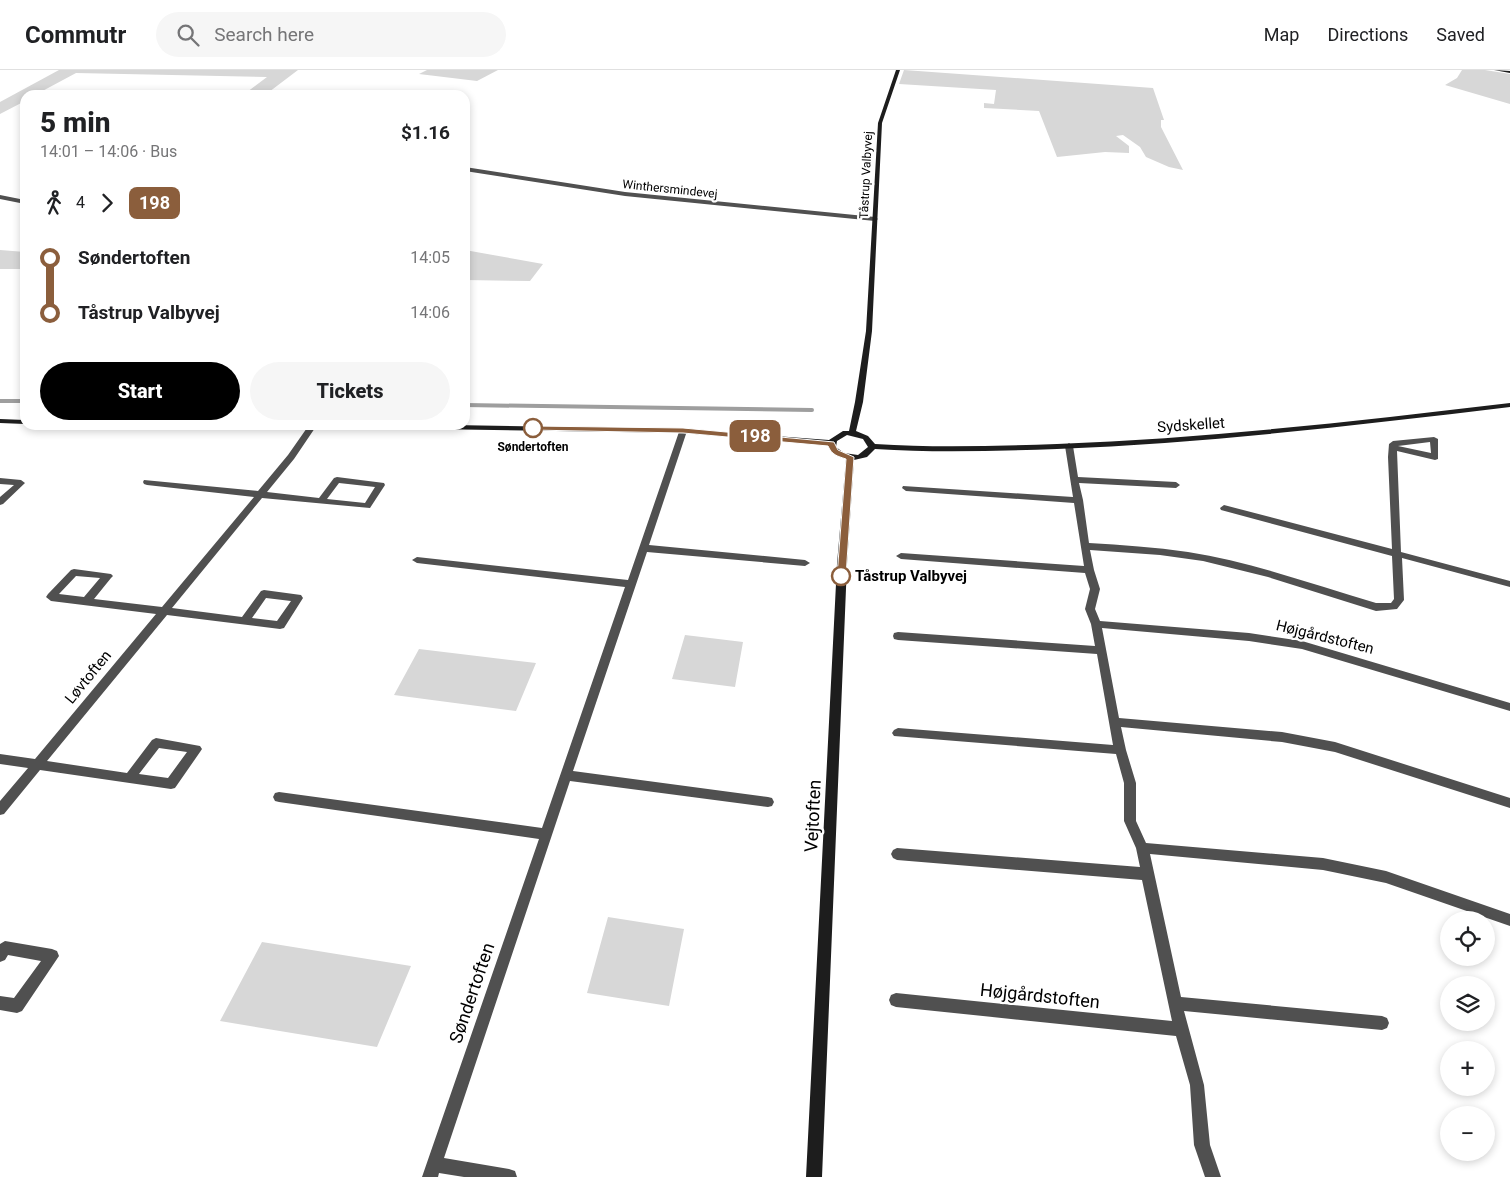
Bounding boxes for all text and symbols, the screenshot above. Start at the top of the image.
search box [156,12,506,57]
text: Commutr [25,21,126,49]
icon: search [174,21,202,49]
text: Search here [214,23,314,46]
text: Map [1264,24,1299,45]
text: Directions [1327,24,1408,45]
text: Saved [1436,24,1485,45]
text: 5 min [40,106,111,139]
text: $1.16 [401,121,450,144]
street label: Tåstrup Valbyvej [857,131,875,219]
text: 14:01 – 14:06 · Bus [40,142,177,161]
street label: Winthersmindevej [622,177,718,201]
icon: walk [40,189,68,217]
icon: forward [93,189,121,217]
text: 198 [139,192,170,213]
text: 4 [76,193,85,212]
text: Søndertoften [78,246,191,269]
text: 14:05 [410,248,450,267]
text: Tåstrup Valbyvej [78,301,220,324]
text: 14:06 [410,303,450,322]
button: Start [40,362,240,420]
button: Tickets [250,362,450,420]
street label: Sydskellet [1157,414,1225,436]
marker: Søndertoften [523,418,543,438]
line badge: 198 [726,420,784,452]
text: 198 [740,425,770,446]
place label: Søndertoften [497,440,569,454]
marker: Tåstrup Valbyvej [831,566,851,586]
place label: Tåstrup Valbyvej [855,567,967,585]
street label: Højgårdstoften [1274,616,1376,658]
street label: Løvtoften [61,647,115,707]
street label: Vejtoften [800,779,825,853]
map controls [1440,911,1495,1161]
button: locate [1440,911,1495,966]
street label: Søndertoften [445,940,498,1046]
button: layers [1440,976,1495,1031]
street label: Højgårdstoften [979,979,1101,1012]
button: + [1440,1041,1495,1096]
button: − [1440,1106,1495,1161]

